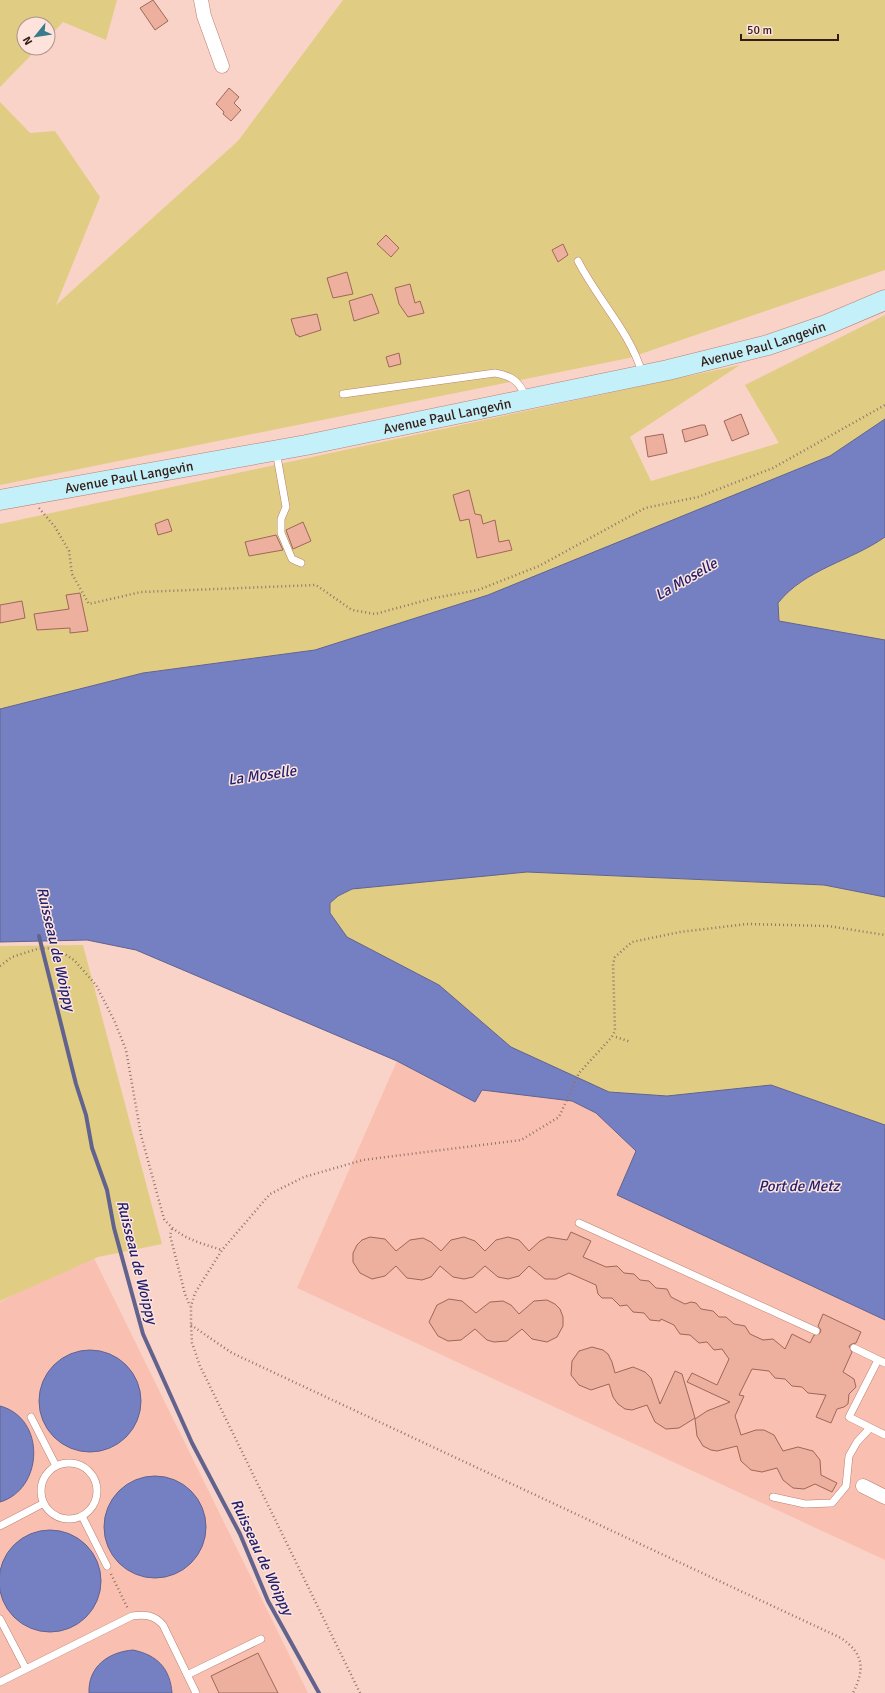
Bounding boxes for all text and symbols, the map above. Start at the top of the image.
north arrow [16,16,56,56]
scale bar [741,16,838,42]
text: 50 m [747,23,772,38]
text: N [20,34,35,47]
street label: Avenue Paul Langevin [698,318,828,371]
street label: Avenue Paul Langevin [382,395,513,438]
street label: Avenue Paul Langevin [63,457,195,497]
water label: La Moselle [652,553,721,604]
water label: La Moselle [227,761,299,789]
water label: Ruisseau de Woippy [33,885,79,1015]
water label: Port de Metz [759,1177,841,1195]
water label: Ruisseau de Woippy [113,1199,161,1327]
water label: Ruisseau de Woippy [227,1496,298,1620]

